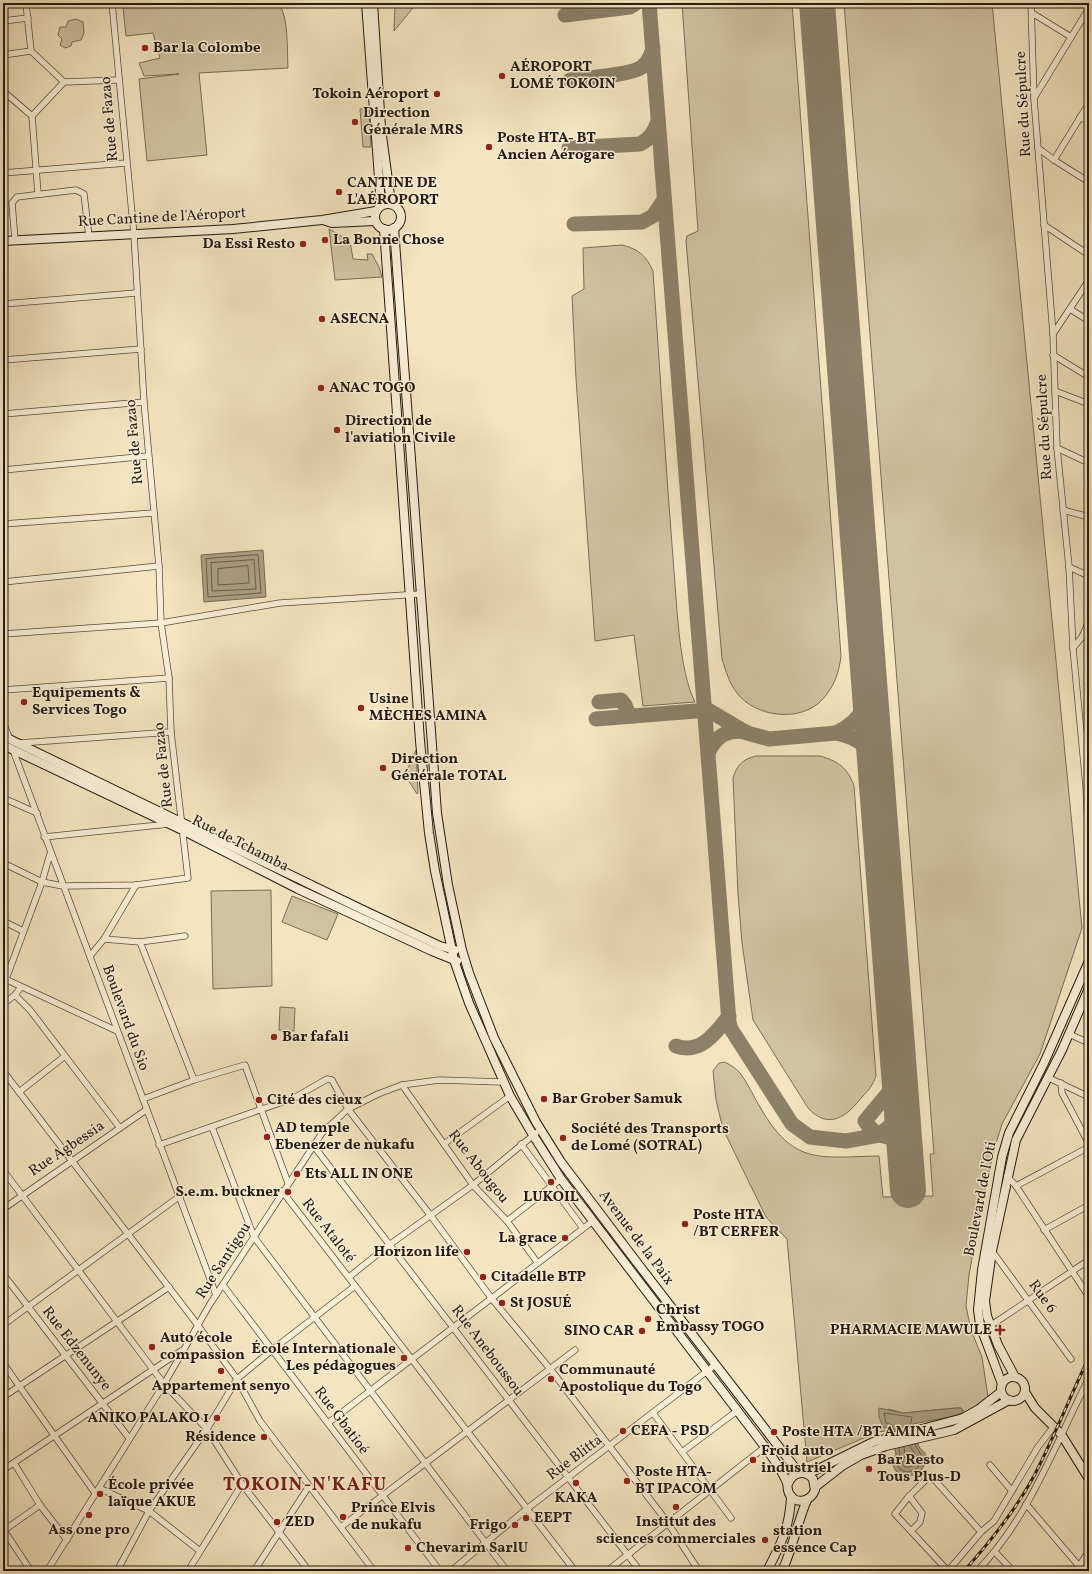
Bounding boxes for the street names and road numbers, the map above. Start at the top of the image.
street label: Rue du Sépulcre [1011,51,1037,157]
street label: Rue de Fazao [96,75,124,163]
street label: Rue Cantine de l'Aéroport [77,203,247,233]
street label: Rue du Sépulcre [1032,374,1058,480]
street label: Rue de Fazao [121,398,149,486]
street label: Rue de Fazao [149,721,179,809]
street label: Rue de Tchamba [188,810,292,878]
street label: Boulevard du Sio [96,962,154,1074]
street label: Rue Agbessia [25,1116,109,1182]
street label: Rue Abougou [443,1126,513,1208]
street label: Boulevard de l'Oti [960,1140,1002,1258]
street label: Avenue de la Paix [593,1186,679,1290]
street label: Rue Ataloté [296,1194,360,1268]
street label: Rue Santigou [191,1219,257,1303]
street label: Rue 6 [1023,1276,1061,1318]
street label: Rue Aneboussou [446,1301,528,1401]
street label: Rue Edzenunye [36,1302,116,1396]
street label: Rue Gbatioé [309,1383,373,1459]
street label: Rue Blitta [543,1430,607,1486]

